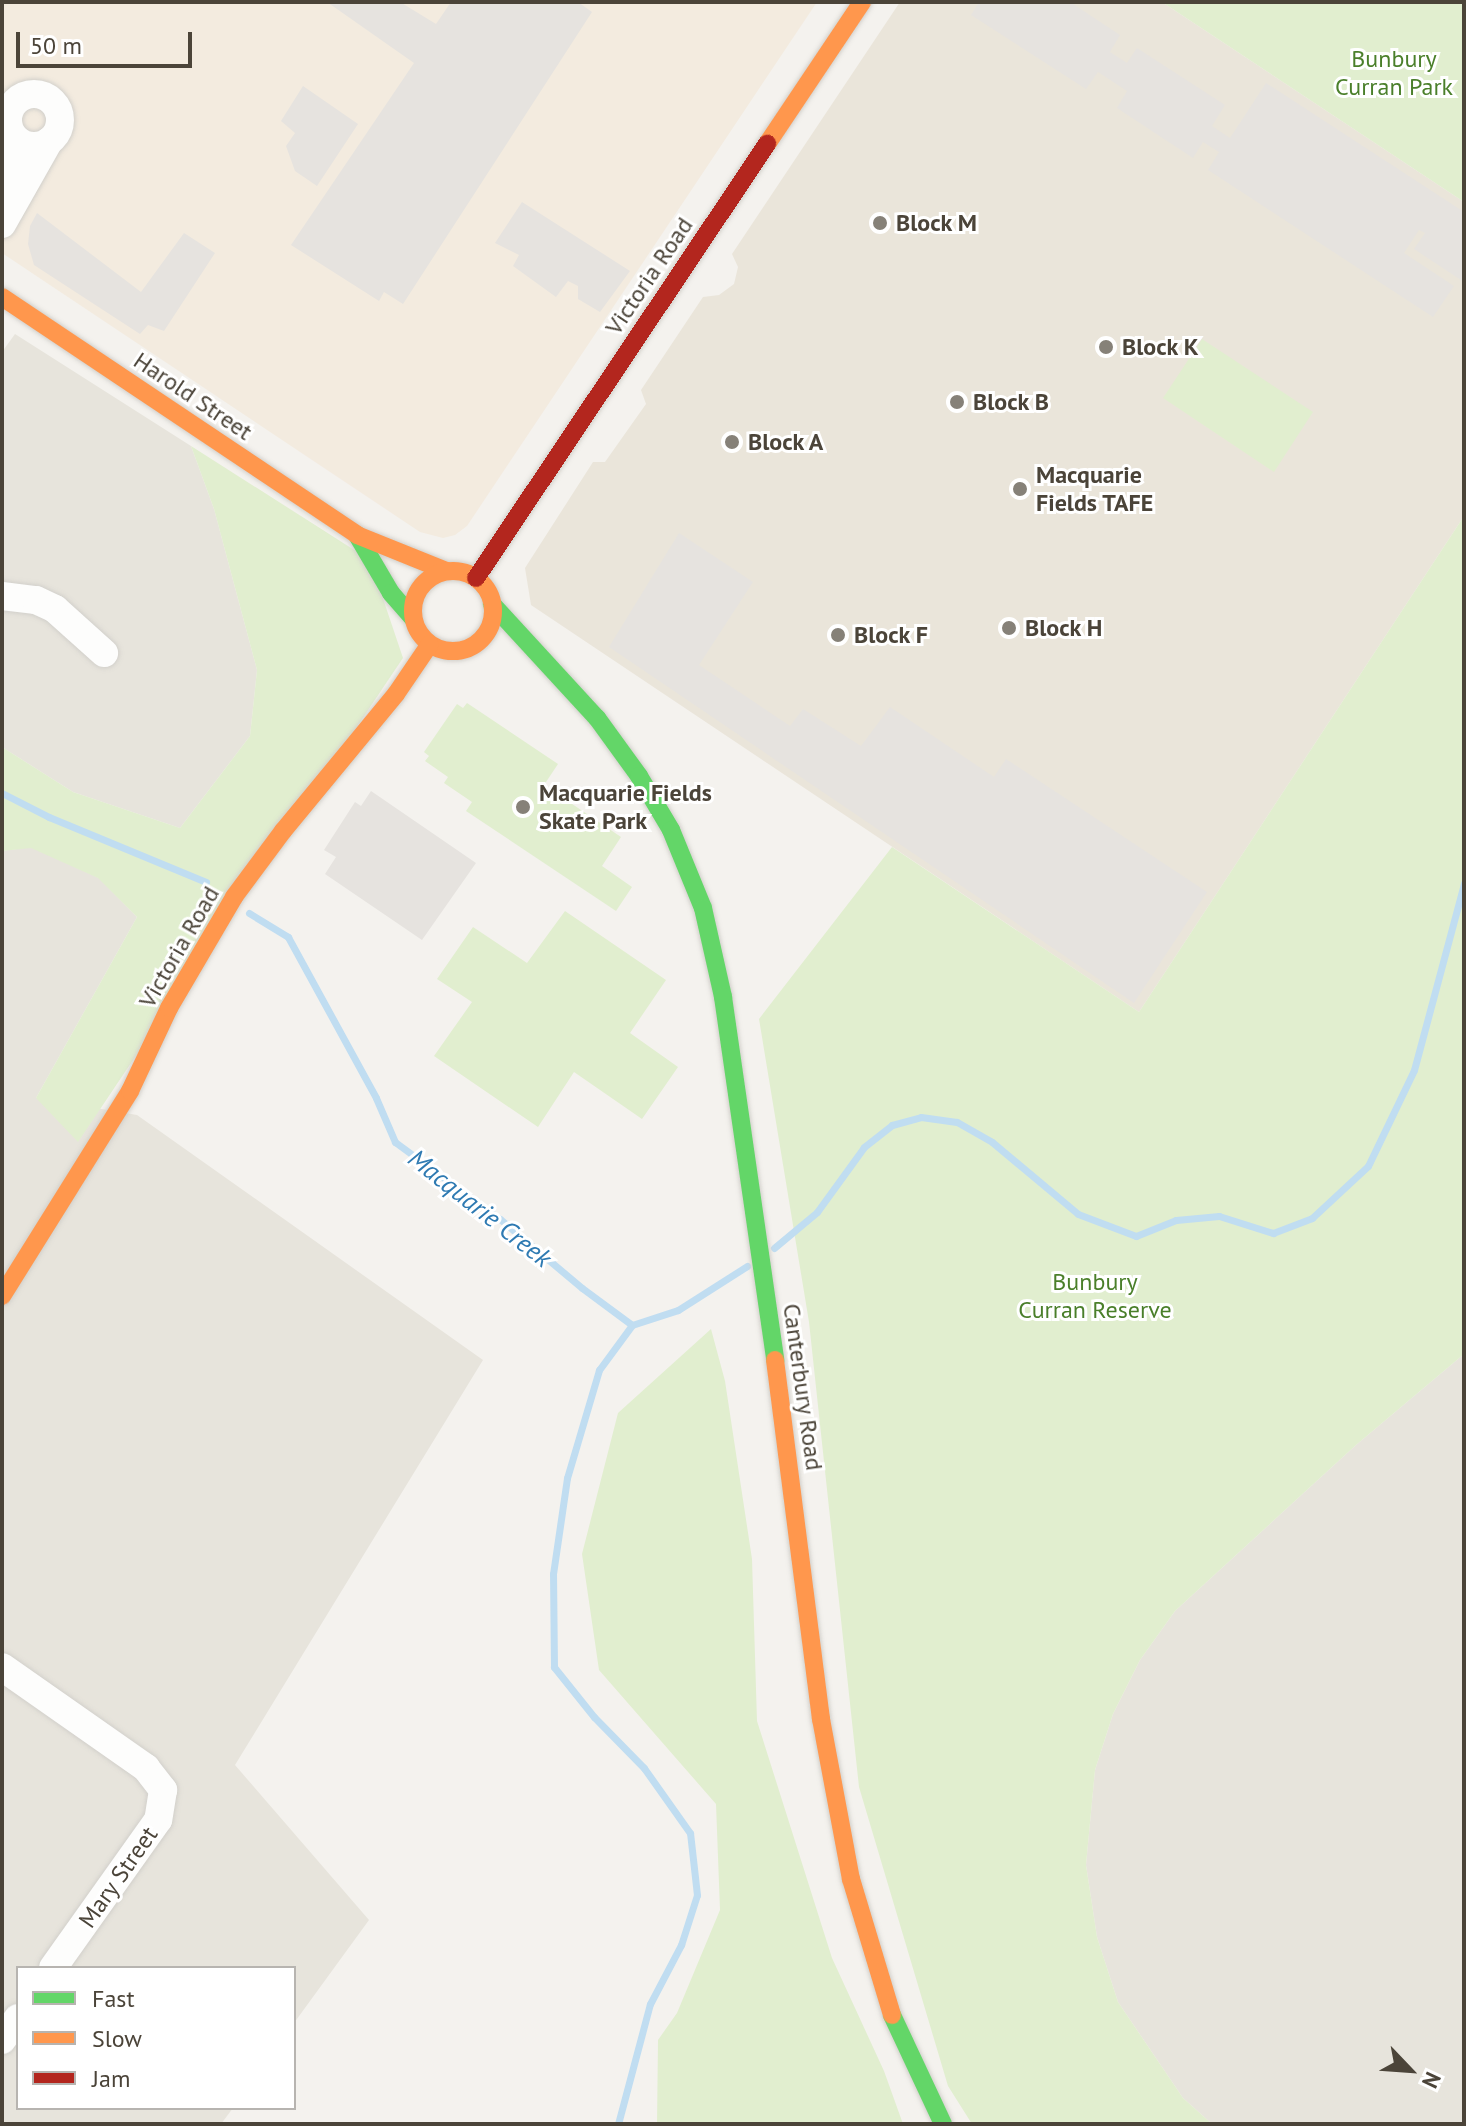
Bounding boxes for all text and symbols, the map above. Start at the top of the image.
scale bar [20,16,196,66]
text: 50 m [30,30,82,61]
park label: Bunbury Curran Park [1335,45,1453,101]
place label: Block M [896,209,978,237]
street label: Victoria Road [599,212,699,340]
marker: Block M [871,214,889,232]
place label: Block K [1122,333,1199,361]
marker: Block K [1097,338,1115,356]
street label: Harold Street [128,346,258,446]
place label: Block B [973,388,1050,416]
marker: Block B [948,393,966,411]
place label: Block A [748,428,825,456]
marker: Block A [723,433,741,451]
place label: Macquarie Fields TAFE [1036,461,1154,517]
marker: Macquarie Fields TAFE [1011,480,1029,498]
place label: Block H [1025,614,1103,642]
marker: Block H [1000,619,1018,637]
place label: Block F [854,621,929,649]
marker: Block F [829,626,847,644]
place label: Macquarie Fields Skate Park [539,779,712,835]
marker: Macquarie Fields Skate Park [514,798,532,816]
street label: Victoria Road [133,881,225,1013]
water label: Macquarie Creek [402,1142,558,1274]
park label: Bunbury Curran Reserve [1018,1268,1172,1324]
street label: Canterbury Road [777,1301,829,1473]
street label: Mary Street [72,1820,164,1934]
legend [16,1966,296,2110]
text: Fast [92,1983,135,2014]
text: Slow [92,2023,142,2054]
north arrow [1370,2030,1450,2110]
text: Jam [92,2063,130,2094]
text: N [1416,2068,1447,2093]

